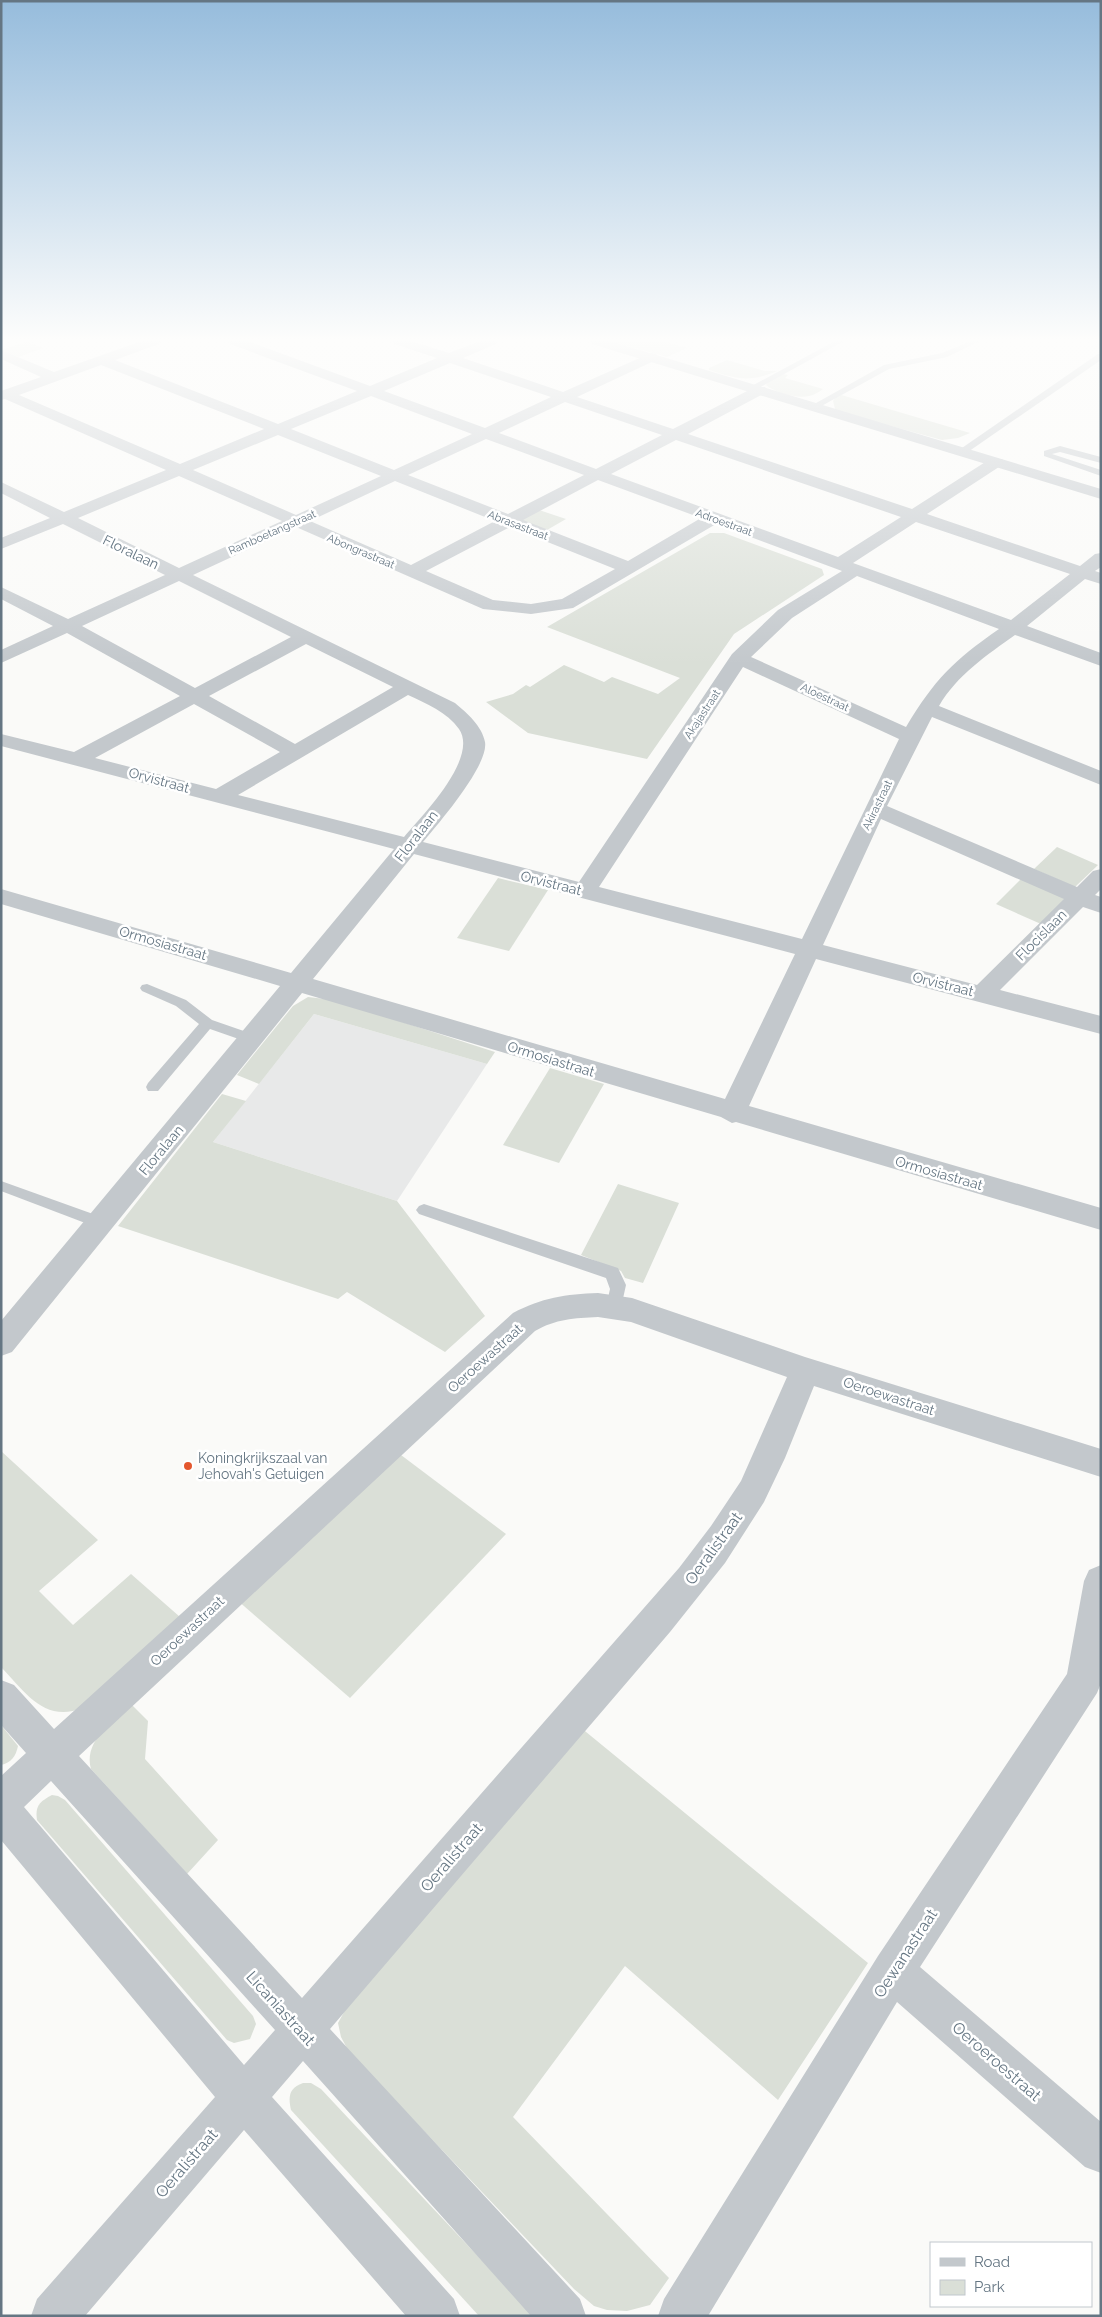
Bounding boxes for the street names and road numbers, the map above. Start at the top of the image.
street label: Adroestraat [694,506,754,539]
street label: Ramboetangstraat [226,507,318,558]
street label: Abrasastraat [486,508,550,543]
street label: Abongrastraat [325,531,397,572]
street label: Floralaan [100,532,162,572]
street label: Aloestraat [799,681,851,714]
street label: Akajastraat [682,687,723,741]
street label: Orvistraat [127,764,191,796]
street label: Akirastraat [860,778,895,832]
street label: Floralaan [391,807,441,865]
street label: Orvistraat [519,868,583,898]
street label: Flocislaan [1012,906,1070,964]
street label: Ormosiastraat [117,923,209,963]
street label: Orvistraat [911,969,975,999]
street label: Ormosiastraat [506,1038,597,1080]
street label: Floralaan [136,1122,186,1178]
street label: Ormosiastraat [893,1153,985,1193]
street label: Oeroewastraat [444,1320,526,1396]
street label: Oeroewastraat [841,1374,937,1418]
street label: Oeralistraat [681,1508,746,1588]
street label: Oeroewastraat [147,1593,227,1669]
street label: Oeralistraat [416,1819,487,1896]
street label: Oewanastraat [870,1905,942,2001]
street label: Licaniastraat [242,1967,319,2050]
street label: Oeroeroestraat [948,2018,1045,2105]
street label: Oeralistraat [151,2125,222,2202]

